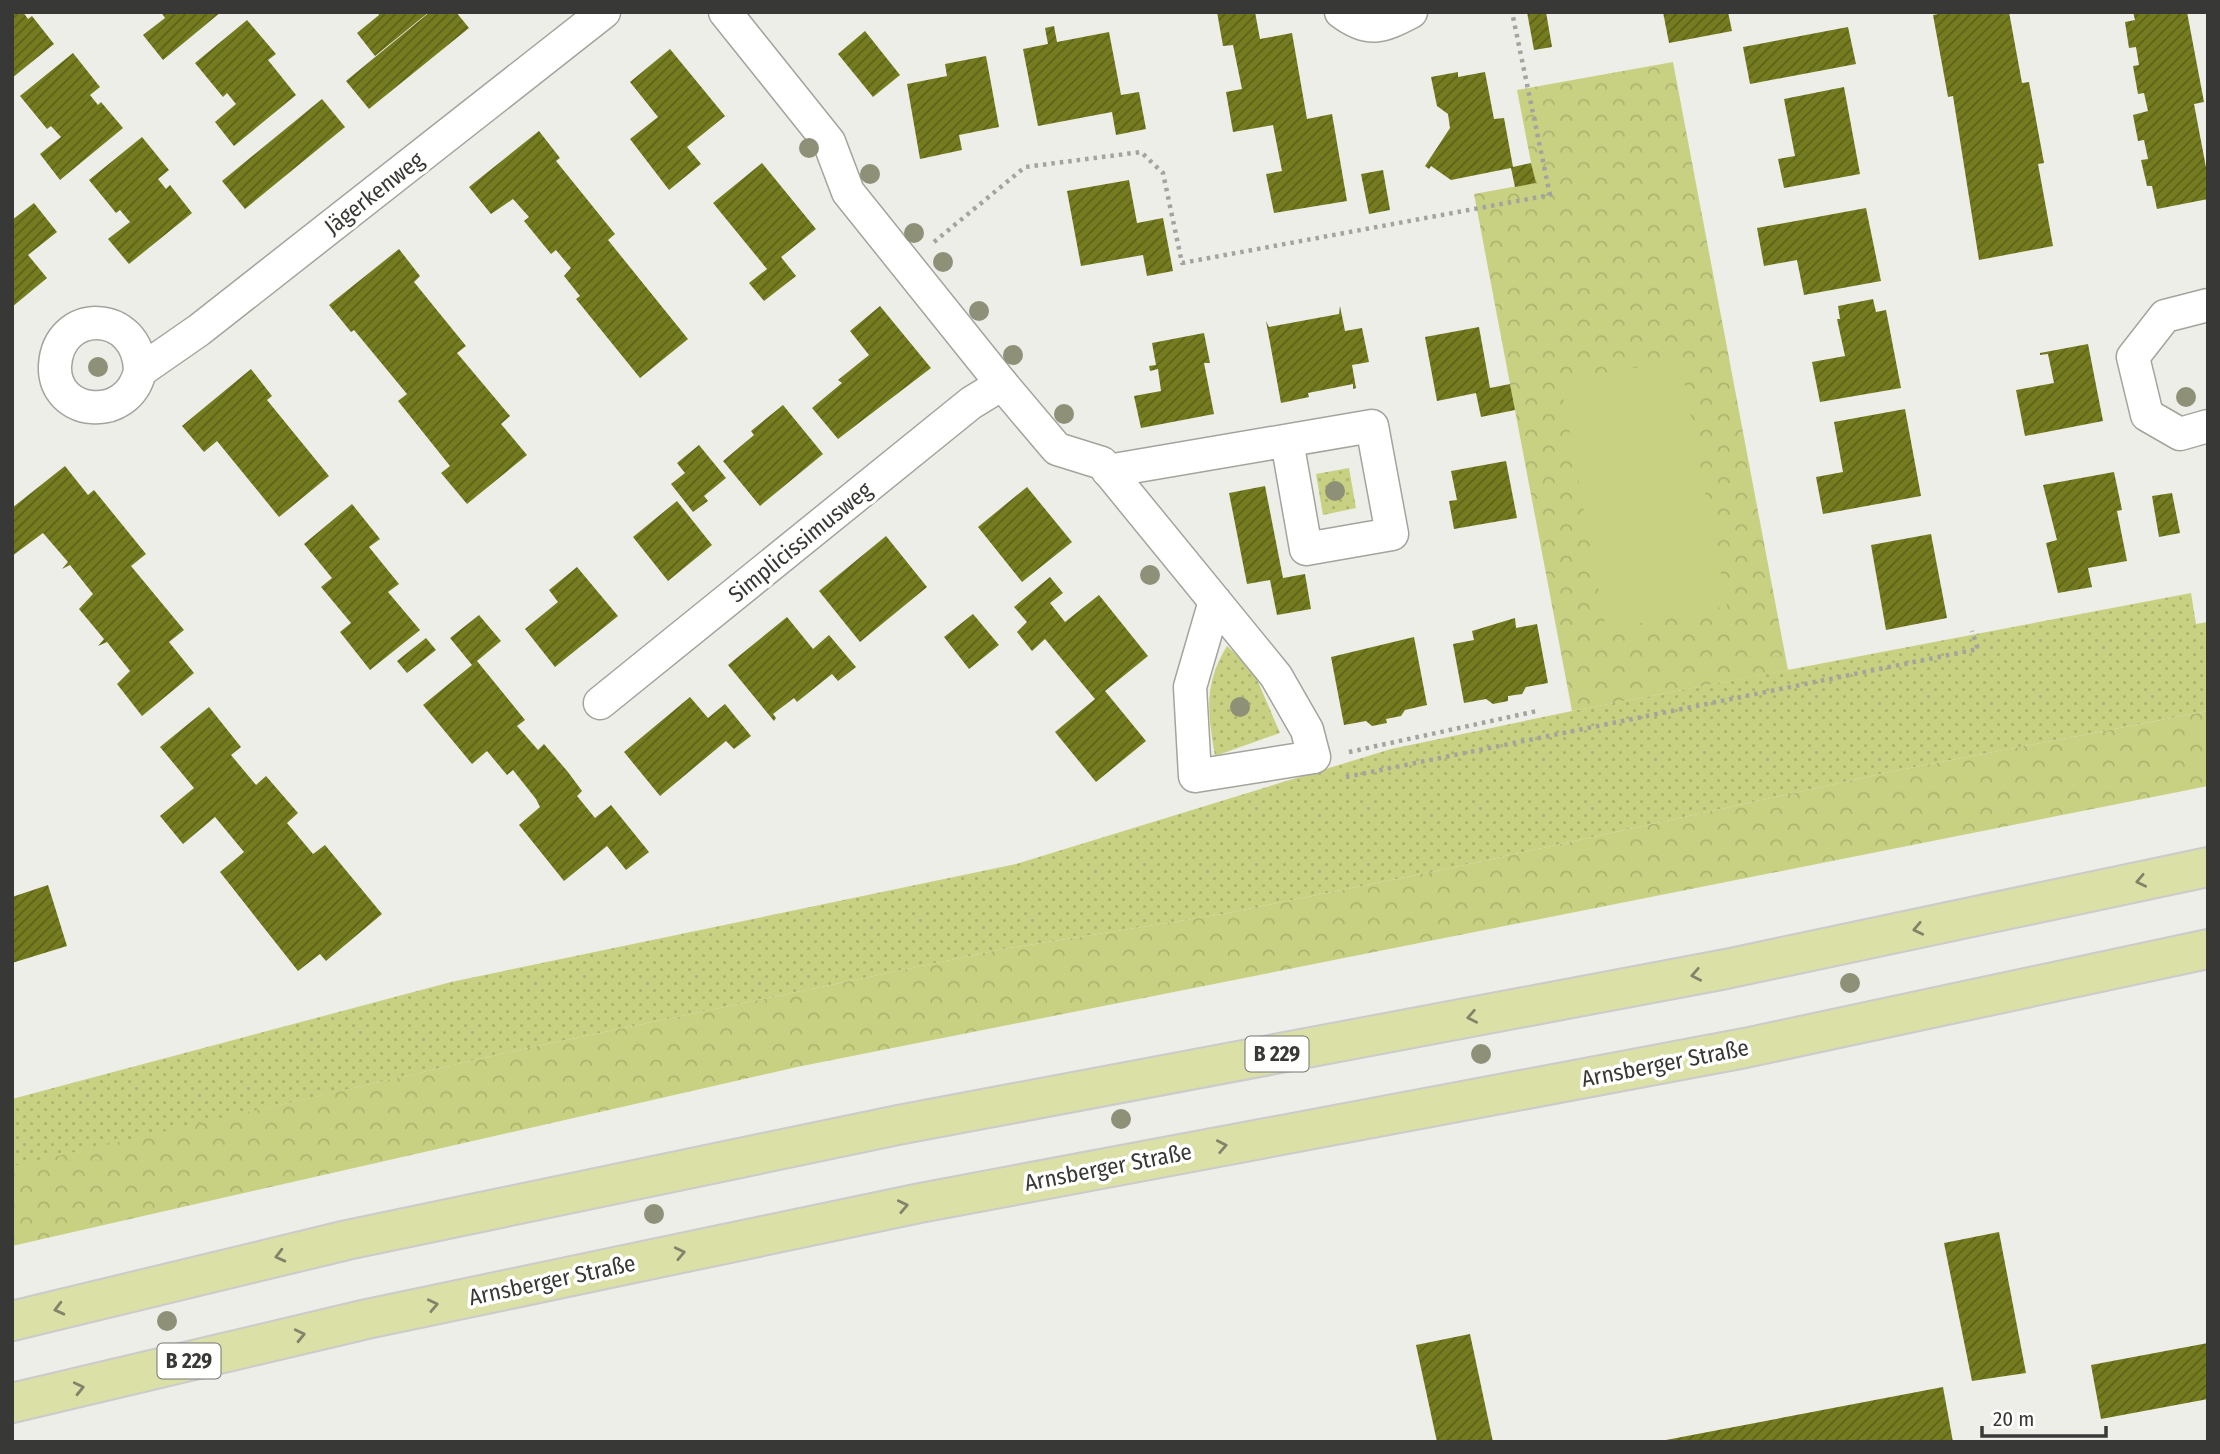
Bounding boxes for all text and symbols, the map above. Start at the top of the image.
street label: Jägerkenweg [319,145,429,240]
street label: Simplicissimusweg [723,475,878,608]
one-way arrow [2135,873,2147,888]
one-way arrow [1912,920,1924,935]
one-way arrow [1690,967,1702,982]
one-way arrow [1466,1009,1478,1024]
street label: Arnsberger Straße [1579,1033,1751,1093]
road number: B 229 [1246,1036,1308,1072]
street label: Arnsberger Straße [1022,1137,1194,1197]
one-way arrow [1216,1139,1228,1154]
one-way arrow [897,1200,909,1215]
one-way arrow [674,1247,686,1262]
one-way arrow [274,1248,286,1262]
street label: Arnsberger Straße [466,1249,638,1311]
one-way arrow [427,1298,439,1313]
one-way arrow [53,1301,65,1315]
one-way arrow [294,1329,306,1343]
road number: B 229 [158,1344,220,1378]
one-way arrow [73,1381,85,1396]
scale bar [1982,1394,2106,1438]
text: 20 m [1993,1406,2034,1432]

